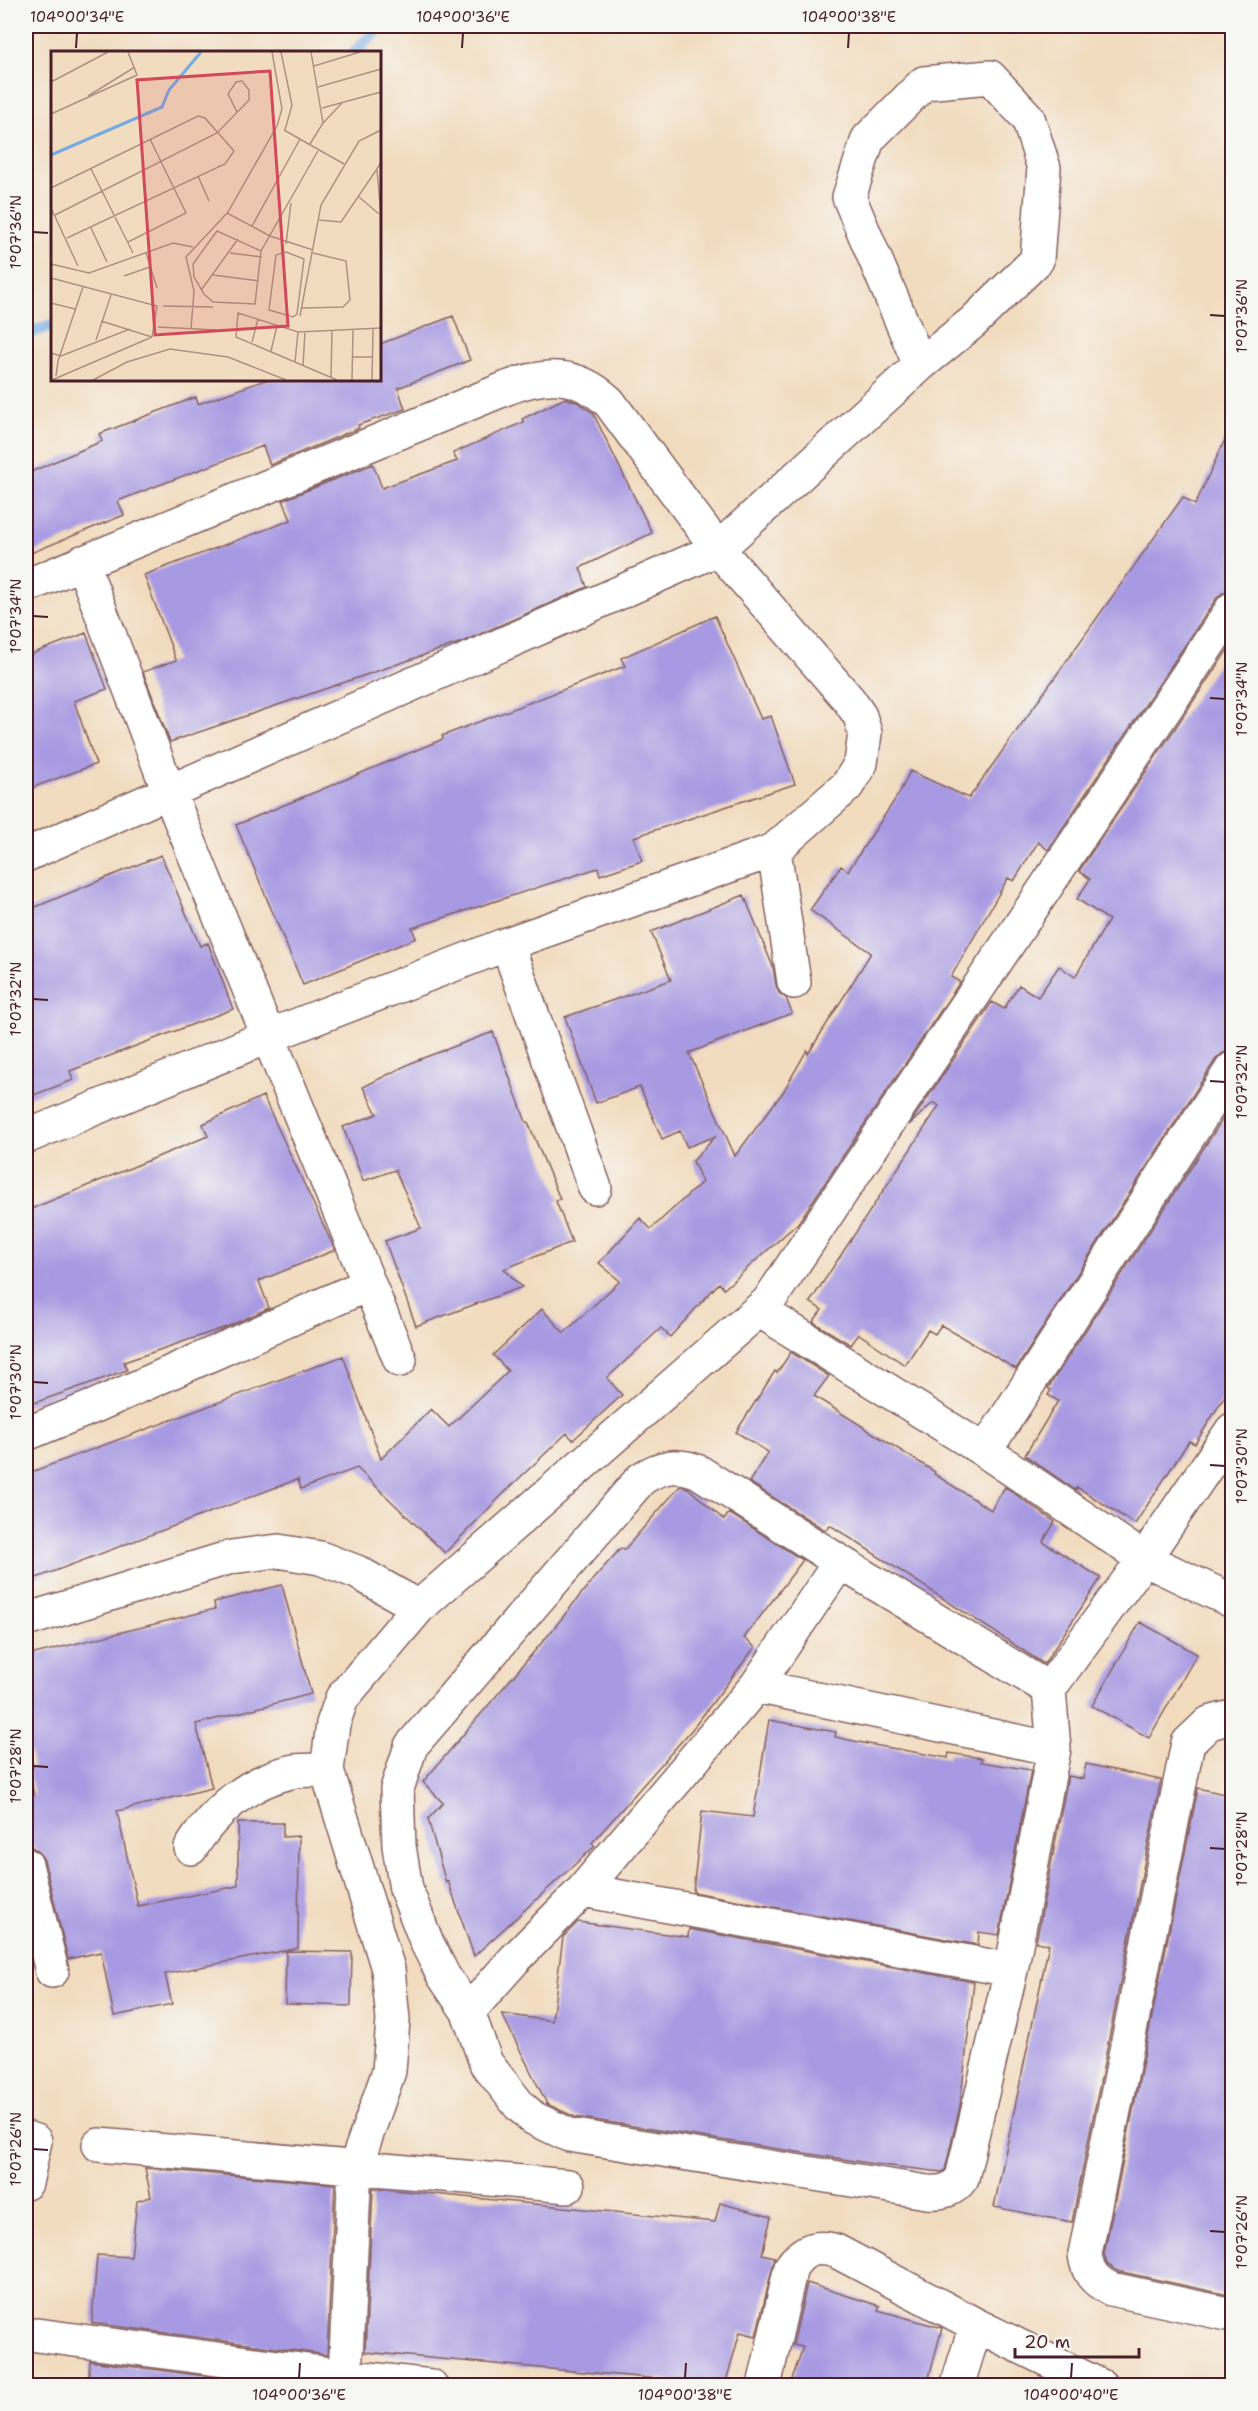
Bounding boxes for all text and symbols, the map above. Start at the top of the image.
text: 104°00'34"E [30,7,124,27]
text: 104°00'36"E [416,7,510,27]
text: 104°00'38"E [802,7,896,27]
inset map [51,51,381,381]
text: 1°07'36"N [6,195,26,269]
text: 1°07'36"N [1232,279,1252,353]
text: 1°07'34"N [6,578,26,654]
text: 1°07'34"N [1232,661,1252,737]
text: 1°07'32"N [6,962,26,1036]
text: 1°07'32"N [1232,1045,1252,1119]
text: 1°07'30"N [6,1344,26,1420]
text: 1°07'30"N [1232,1428,1252,1504]
text: 1°07'28"N [6,1728,26,1804]
text: 1°07'28"N [1232,1811,1252,1887]
text: 1°07'26"N [6,2112,26,2186]
text: 1°07'26"N [1232,2195,1252,2269]
scale bar [1015,2321,1140,2359]
text: 20 m [1024,2330,1070,2354]
text: 104°00'36"E [252,2385,346,2405]
text: 104°00'38"E [638,2385,732,2405]
text: 104°00'40"E [1024,2385,1118,2405]

